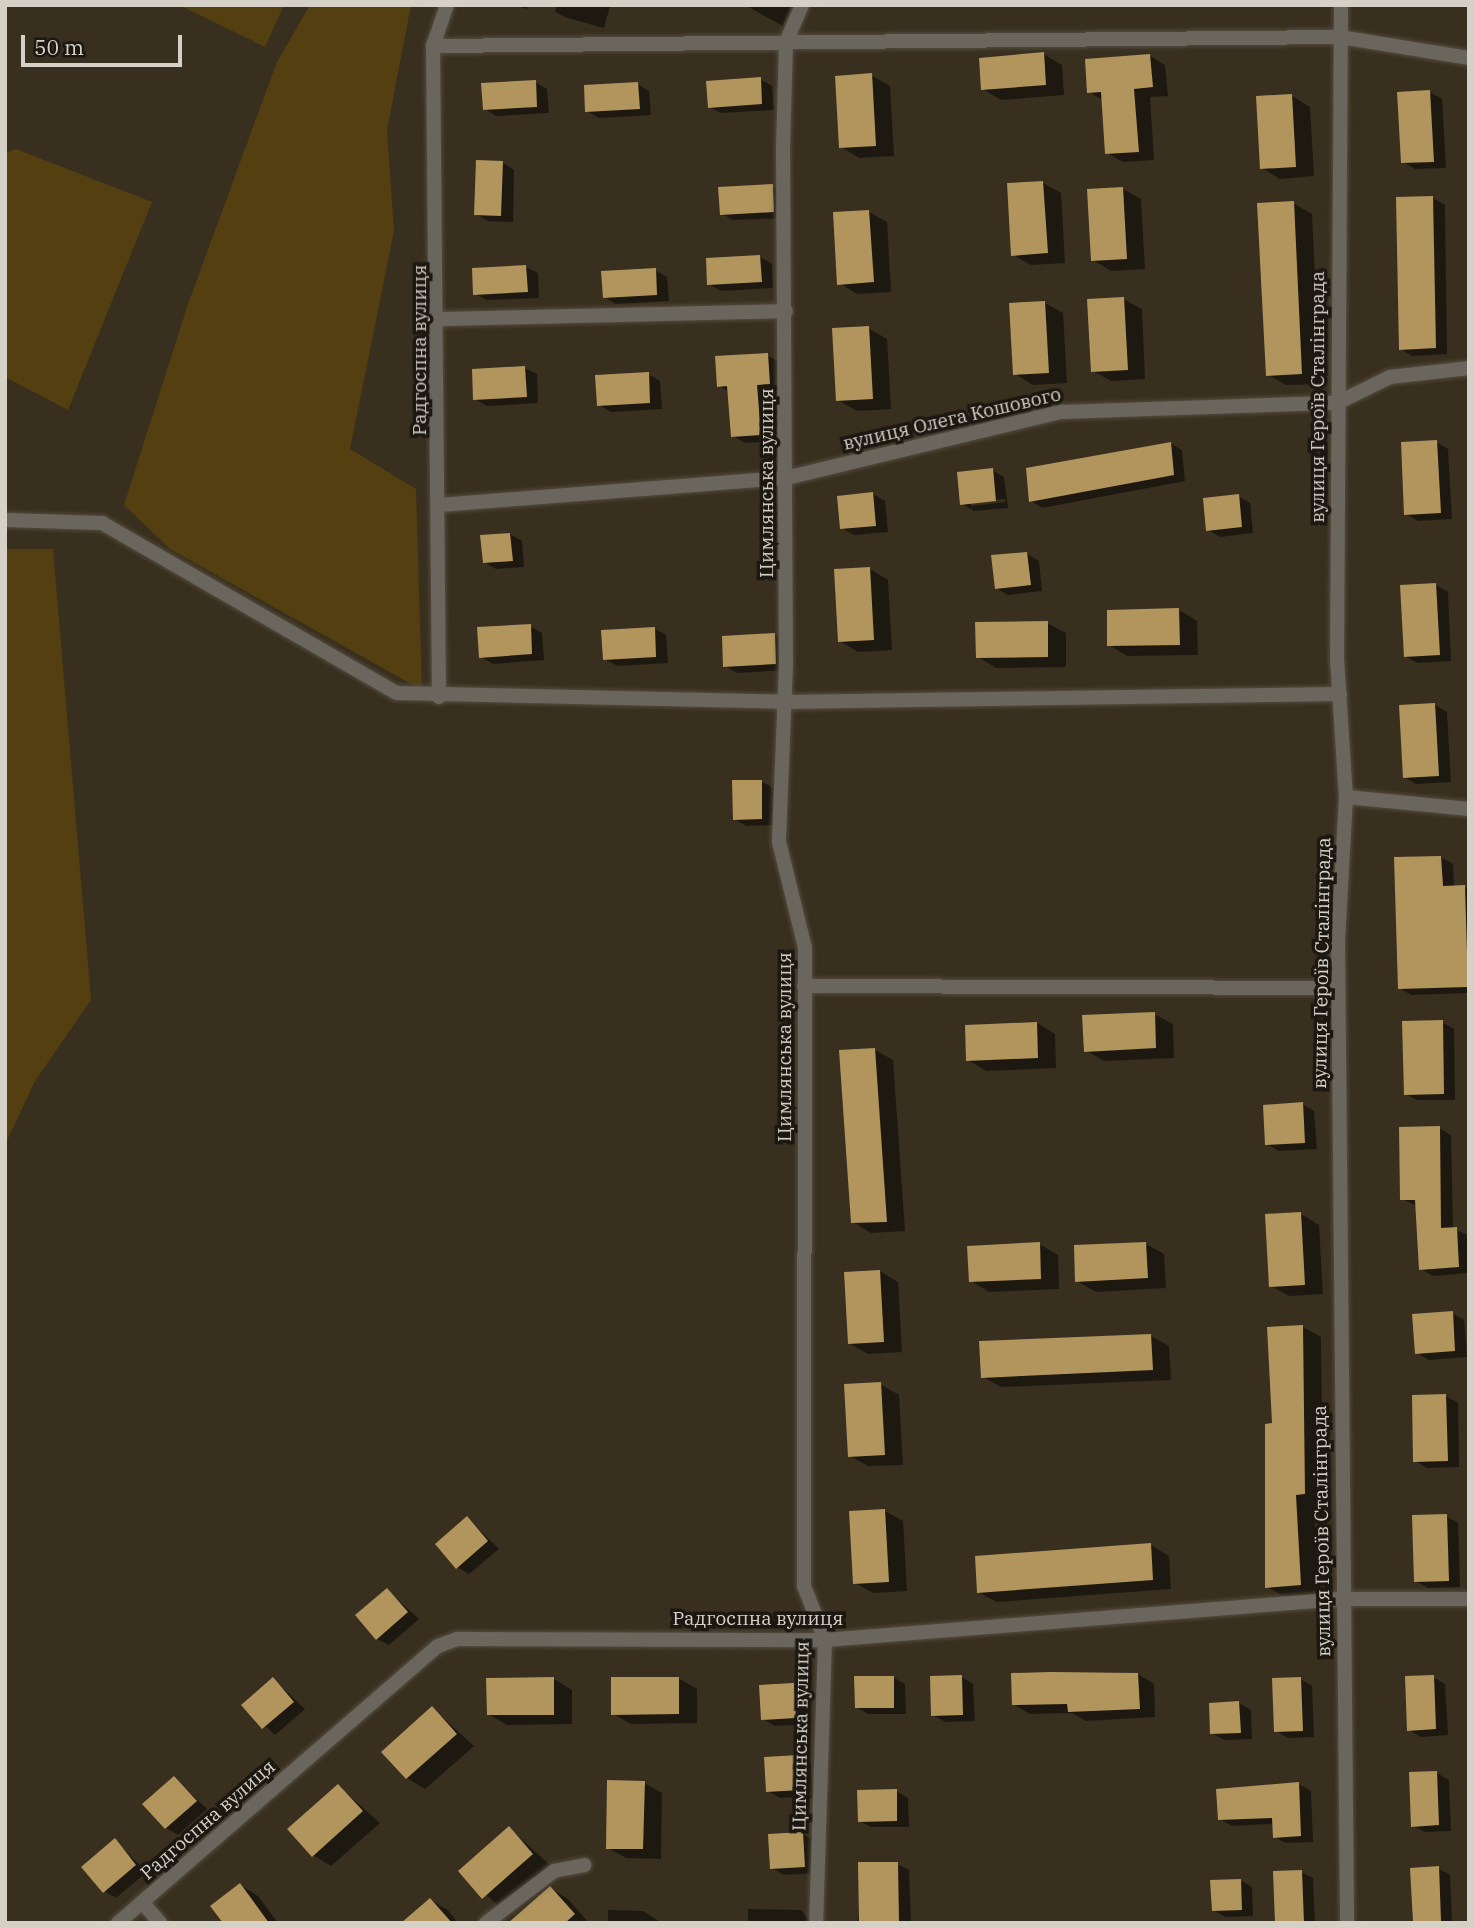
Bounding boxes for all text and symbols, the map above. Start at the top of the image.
scale bar [24,21,186,65]
text: 50 m [34,33,84,61]
street label: Радгоспна вулиця [409,264,431,436]
street label: вулиця Героїв Сталінграда [1307,271,1329,523]
street label: вулиця Олега Кошового [841,383,1063,455]
street label: Цимлянська вулиця [756,388,778,578]
street label: вулиця Героїв Сталінграда [1308,837,1336,1089]
street label: Цимлянська вулиця [774,952,796,1142]
street label: вулиця Героїв Сталінграда [1308,1405,1336,1657]
street label: Радгоспна вулиця [672,1608,844,1630]
street label: Цимлянська вулиця [788,1641,814,1831]
street label: Радгоспна вулиця [136,1755,280,1885]

